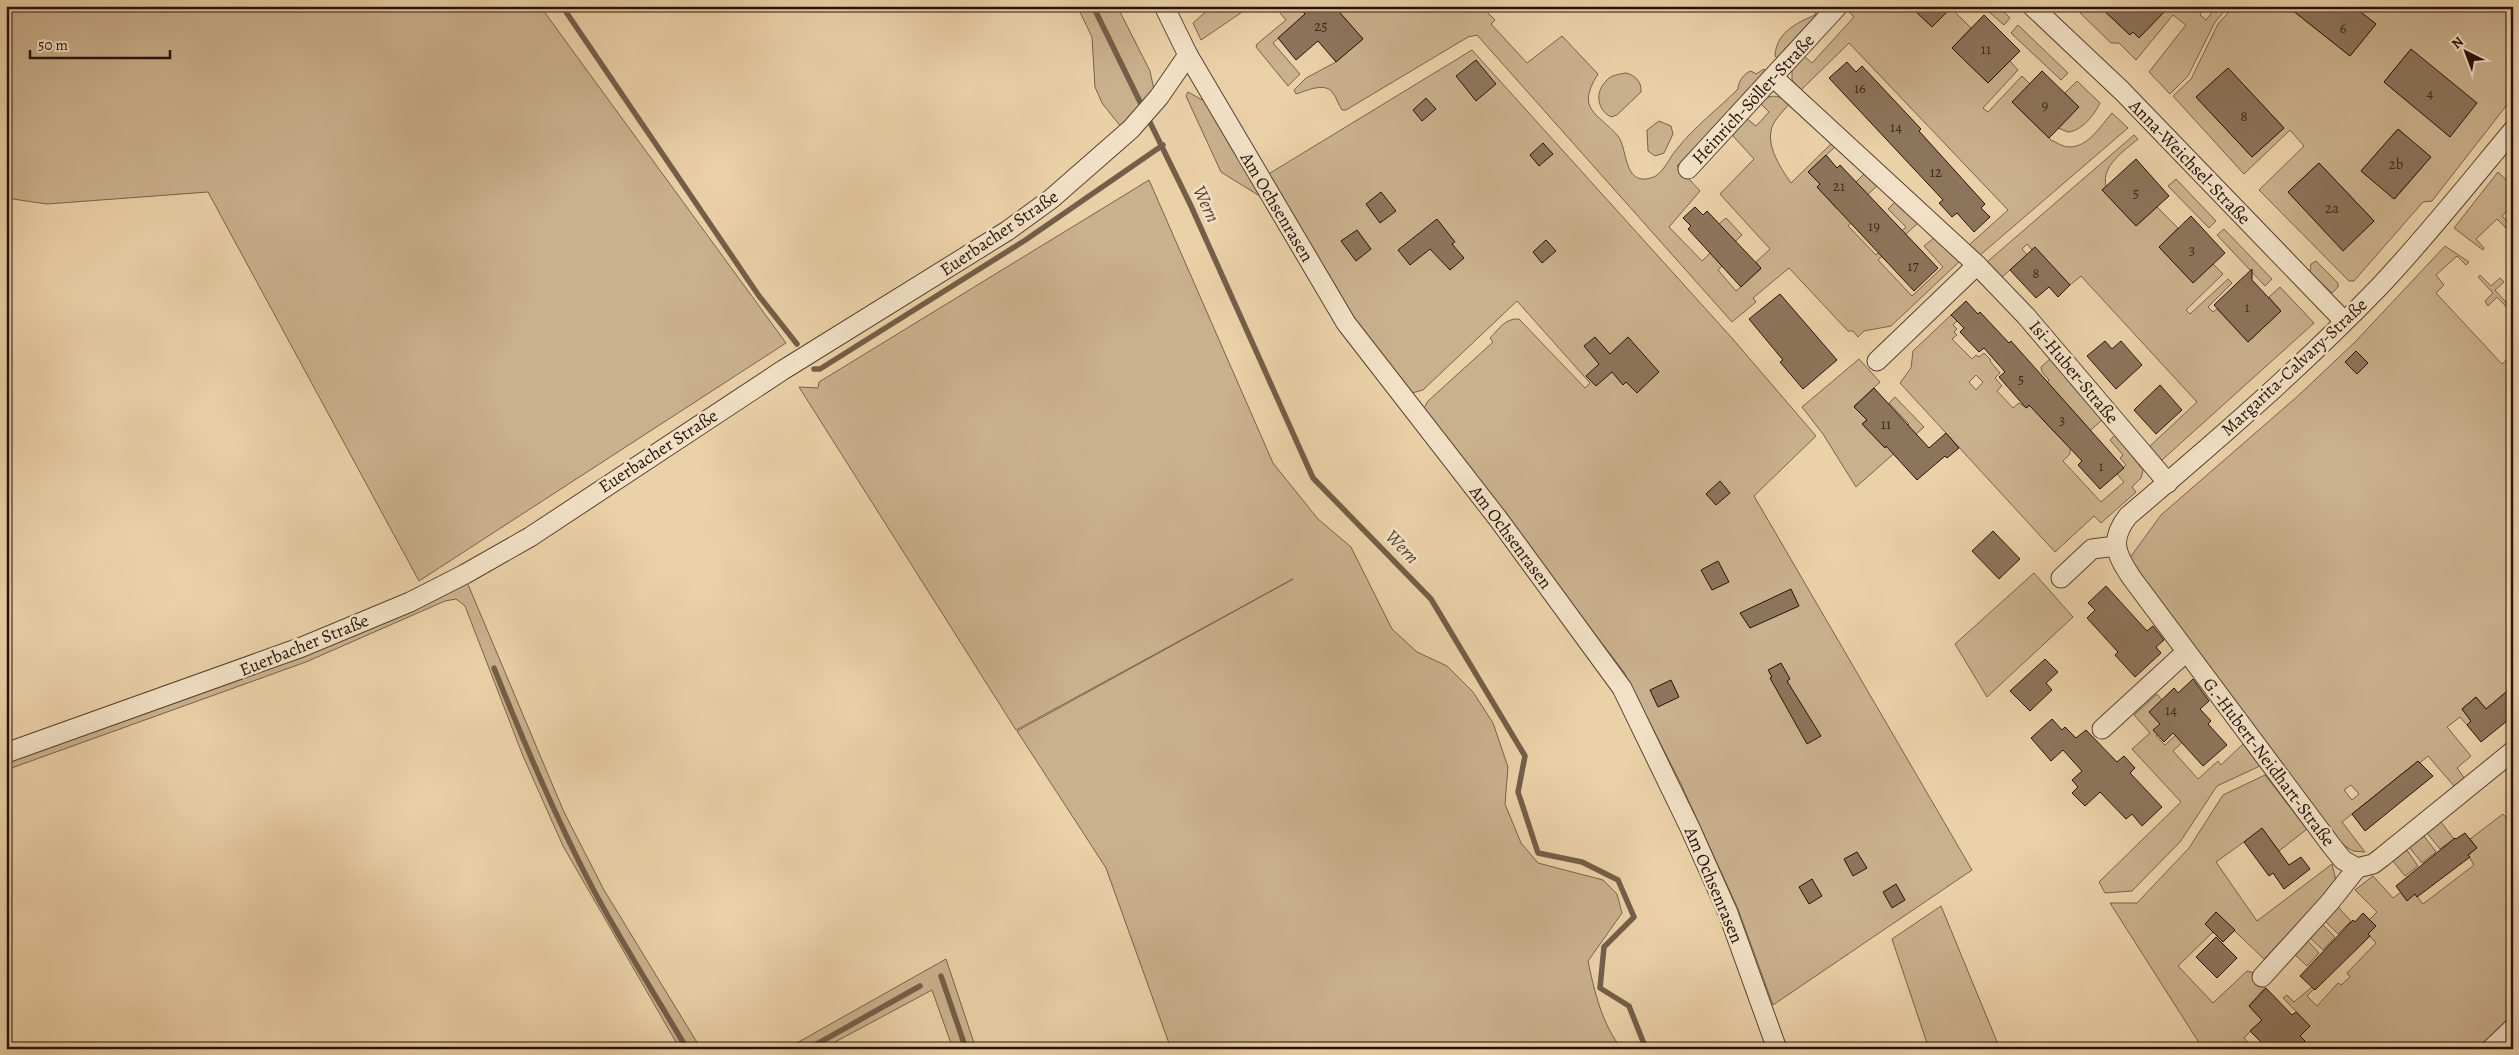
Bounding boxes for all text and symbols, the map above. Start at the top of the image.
house number: 25 [1314,16,1328,36]
house number: 6 [2340,18,2347,38]
scale bar [30,28,170,60]
north arrow [2442,28,2492,78]
street label: Heinrich-Söller-Straße [1686,29,1820,169]
text: N [2447,32,2468,53]
text: 50 m [38,35,68,55]
house number: 11 [1981,39,1991,59]
house number: 16 [1854,78,1866,98]
house number: 4 [2427,83,2434,103]
street label: Anna-Weichsel-Straße [2123,93,2256,230]
house number: 9 [2042,95,2049,115]
house number: 8 [2240,106,2248,126]
house number: 14 [1890,117,1902,137]
street label: Am Ochsenrasen [1234,147,1319,266]
house number: 2b [2389,154,2404,174]
house number: 12 [1930,162,1942,182]
house number: 21 [1833,176,1845,196]
water label: Wern [1186,181,1226,227]
house number: 5 [2133,183,2139,203]
street label: Euerbacher Straße [935,185,1063,281]
house number: 2a [2325,198,2339,218]
house number: 19 [1868,216,1880,236]
house number: 3 [2189,240,2195,260]
house number: 17 [1907,256,1919,276]
house number: 8 [2032,263,2040,283]
street label: Margarita-Calvary-Straße [2216,293,2372,441]
house number: 1 [2244,297,2250,317]
street label: Isi-Huber-Straße [2024,315,2124,429]
house number: 5 [2018,369,2024,389]
street label: Euerbacher Straße [594,403,722,499]
house number: 3 [2059,410,2065,430]
house number: 11 [1881,414,1891,434]
house number: 1 [2098,456,2104,476]
street label: Am Ochsenrasen [1464,480,1558,594]
water label: Wern [1379,524,1425,570]
street label: Euerbacher Straße [236,608,372,682]
street label: G.-Hubert-Neidhart-Straße [2197,673,2341,851]
house number: 14 [2165,700,2177,720]
street label: Am Ochsenrasen [1678,822,1749,947]

